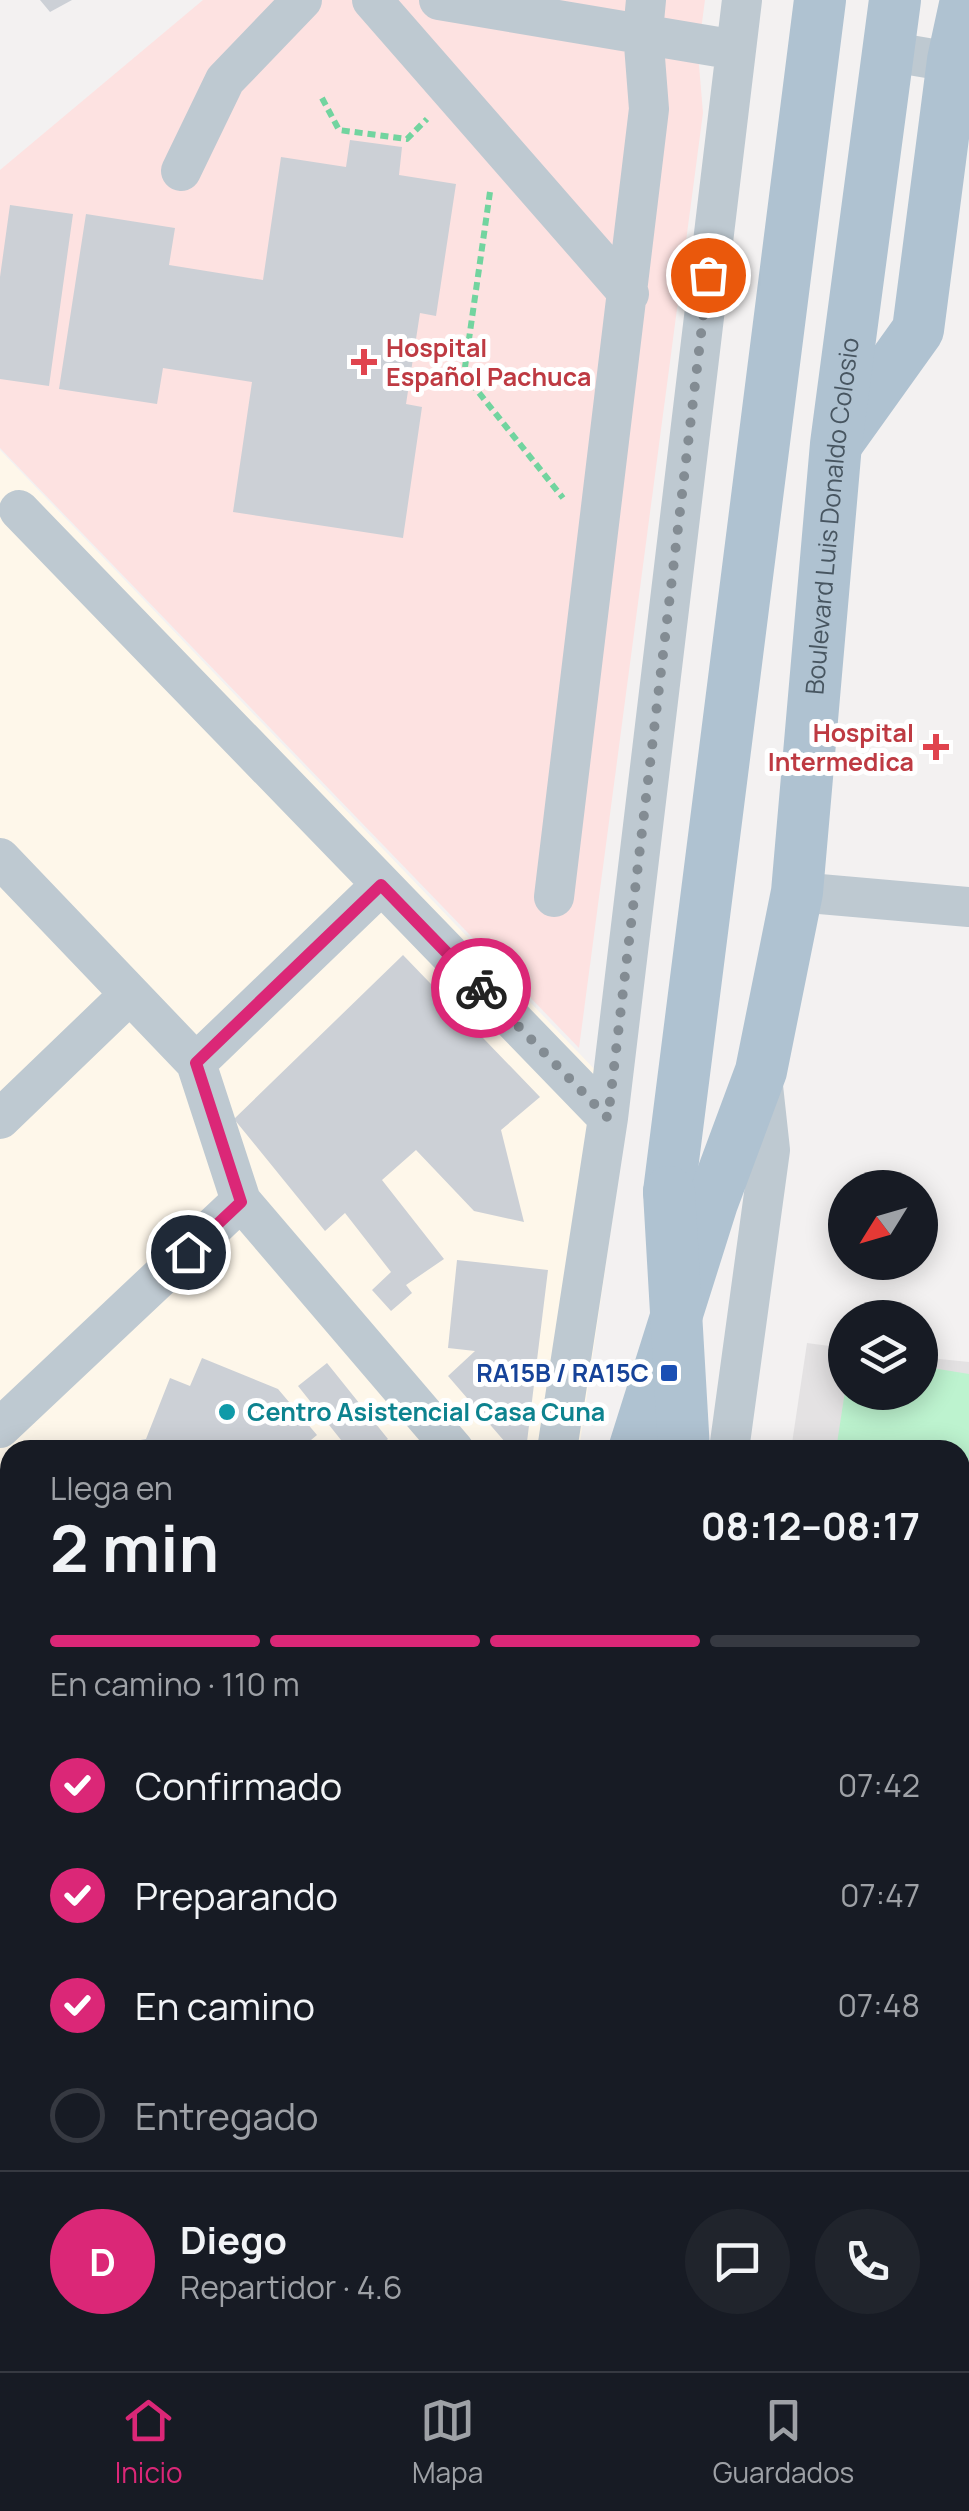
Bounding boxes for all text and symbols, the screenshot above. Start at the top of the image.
pin [666,233,751,318]
icon: bag [681,248,736,303]
place label: Hospital Español Pachuca [386,330,591,394]
street label: Boulevard Luis Donaldo Colosio [796,335,867,696]
marker: Hospital Español Pachuca [351,349,377,375]
place label: Hospital Intermedica [768,715,914,779]
marker: Hospital Intermedica [923,734,949,760]
courier [431,938,531,1038]
icon: bike [454,961,509,1016]
north arrow [828,1170,938,1280]
map controls [828,1170,938,1410]
pin [146,1210,231,1295]
icon: home [161,1225,216,1280]
button: layers [828,1300,938,1410]
place label: RA15B / RA15C [476,1355,649,1390]
marker: RA15B / RA15C [658,1362,680,1384]
place label: Centro Asistencial Casa Cuna [247,1394,605,1429]
marker: Centro Asistencial Casa Cuna [216,1401,238,1423]
text: Llega en [50,1466,173,1510]
text: 08:12–08:17 [701,1499,920,1551]
text: 2 min [50,1503,219,1592]
text: En camino · 110 m [50,1662,300,1706]
icon: check [50,1758,105,1813]
text: Confirmado [135,1759,342,1811]
text: 07:42 [838,1763,920,1807]
icon: check [50,1868,105,1923]
text: Preparando [135,1869,338,1921]
text: 07:47 [840,1873,920,1917]
icon: check [50,1978,105,2033]
text: En camino [135,1979,315,2031]
text: 07:48 [837,1983,920,2027]
text: Entregado [135,2089,319,2141]
button: chat [685,2209,790,2314]
button: phone [815,2209,920,2314]
text: Diego [180,2213,287,2265]
text: D [89,2235,116,2287]
text: Repartidor · 4.6 [180,2265,403,2309]
tab: Inicio [115,2393,183,2491]
tab: Mapa [412,2393,483,2491]
tab: Guardados [713,2393,854,2491]

